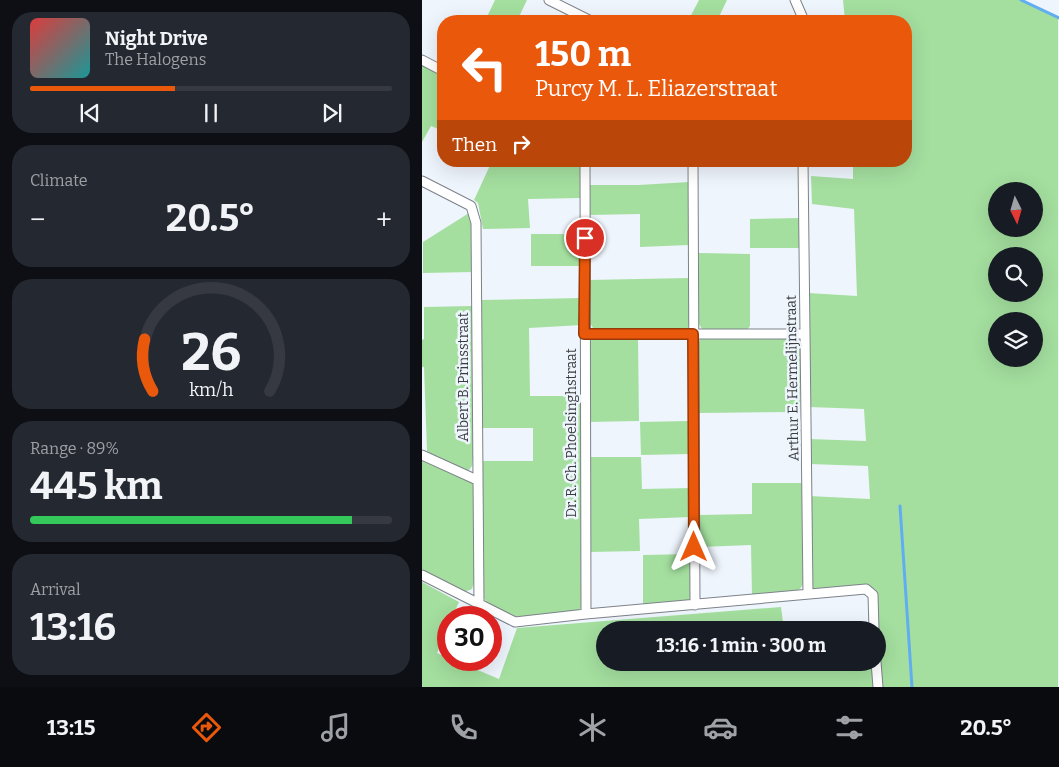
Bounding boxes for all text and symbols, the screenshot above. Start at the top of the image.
text: Night Drive [105,27,208,50]
text: 150 m [535,33,631,75]
icon: left [452,35,517,100]
text: The Halogens [105,50,206,69]
text: Purcy M. L. Eliazerstraat [535,75,777,102]
icon: previous [76,99,104,127]
icon: pause [197,99,225,127]
icon: next [318,99,346,127]
icon: right [507,130,535,158]
text: Then [452,133,497,156]
text: Climate [30,171,88,190]
north arrow [988,182,1043,238]
map controls [988,182,1043,367]
text: 20.5° [166,195,256,241]
text: − [30,203,45,236]
text: + [376,203,392,236]
pin [564,217,606,259]
icon: arrive [571,224,599,252]
button: search [988,247,1043,302]
street label: Arthur E. Hermelijnstraat [783,295,802,461]
street label: Albert B. Prinsstraat [455,312,472,442]
button: layers [988,312,1043,367]
text: 26 [181,321,241,384]
street label: Dr. R. Ch. Phoelsinghstraat [563,348,580,518]
text: km/h [189,379,233,401]
text: Range · 89% [30,439,119,458]
text: 445 km [30,463,163,509]
position arrow [667,520,719,572]
text: Arrival [30,580,81,599]
text: 13:16 [30,604,116,650]
speed limit sign: 30 [437,606,502,671]
text: 13:16 · 1 min · 300 m [656,634,826,657]
icon: directions [189,710,224,745]
icon: music [318,710,353,745]
icon: phone [446,710,481,745]
icon: climate [575,710,610,745]
icon: car [703,710,738,745]
icon: filters [832,710,867,745]
text: 13:15 [47,714,96,741]
text: 20.5° [960,714,1012,741]

